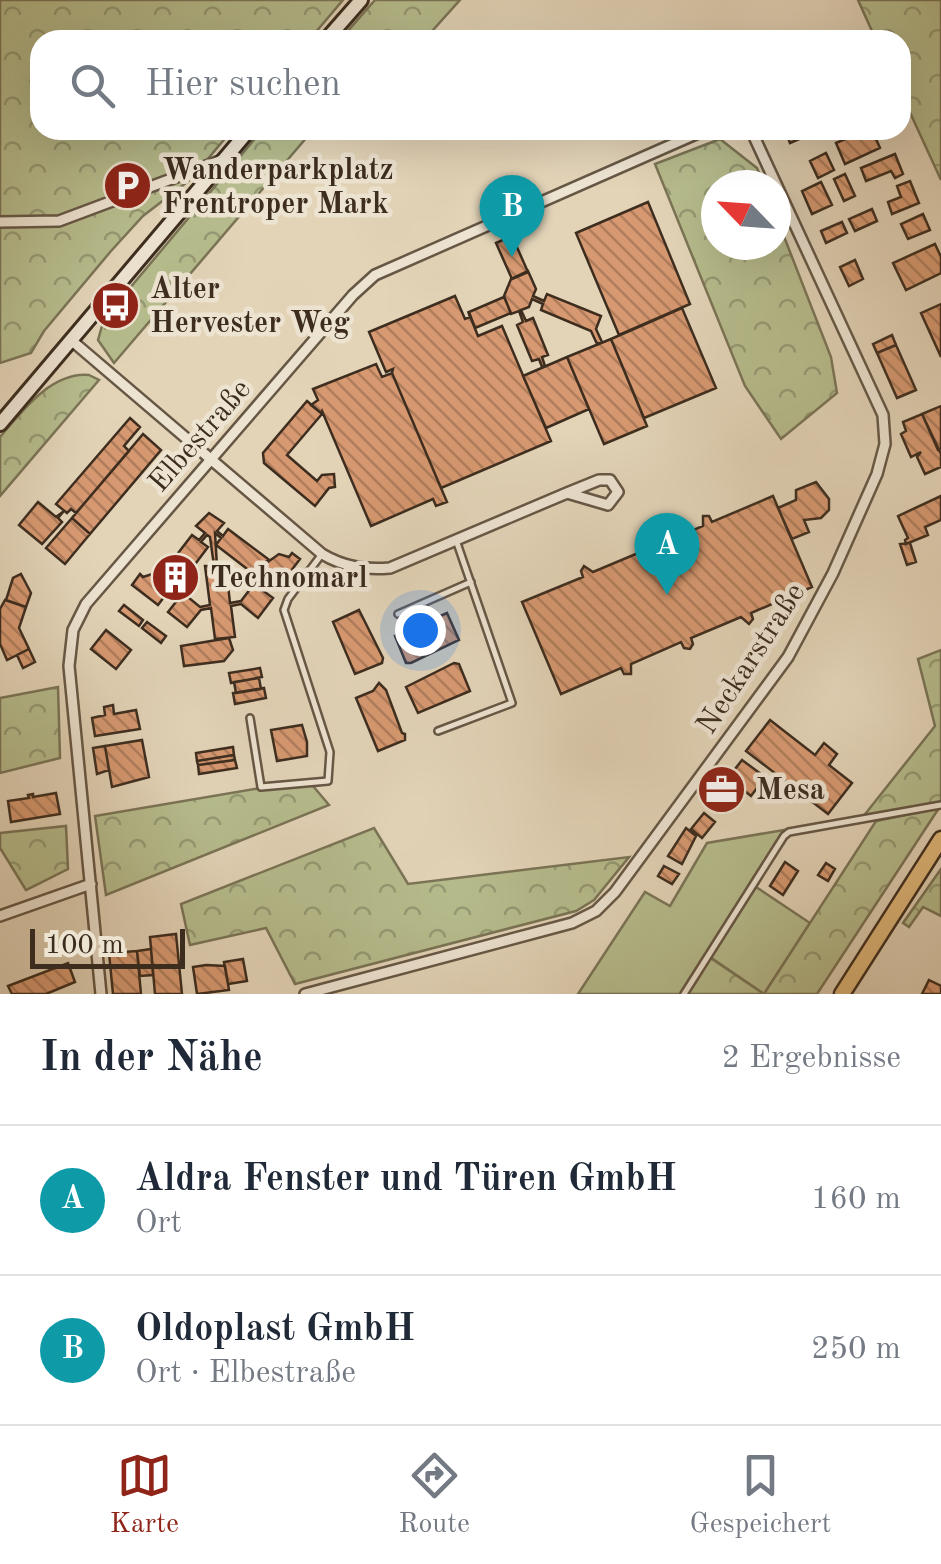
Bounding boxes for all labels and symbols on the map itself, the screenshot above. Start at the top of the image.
place label: Wanderparkplatz Frentroper Mark [162,156,394,220]
parking icon: Wanderparkplatz Frentroper Mark [101,160,153,212]
north arrow [701,170,791,260]
pin: B [480,174,544,257]
place label: Alter Hervester Weg [150,275,350,339]
bus stop icon: Alter Hervester Weg [89,279,141,331]
street label: Elbestraße [144,374,257,498]
pin: A [634,512,700,595]
building icon: Technomarl [149,551,201,603]
place label: Technomarl [210,564,368,594]
street label: Neckarstraße [692,578,811,740]
your location [395,605,446,656]
office icon: Mesa [695,763,747,815]
place label: Mesa [756,776,825,806]
scale bar [30,924,185,968]

